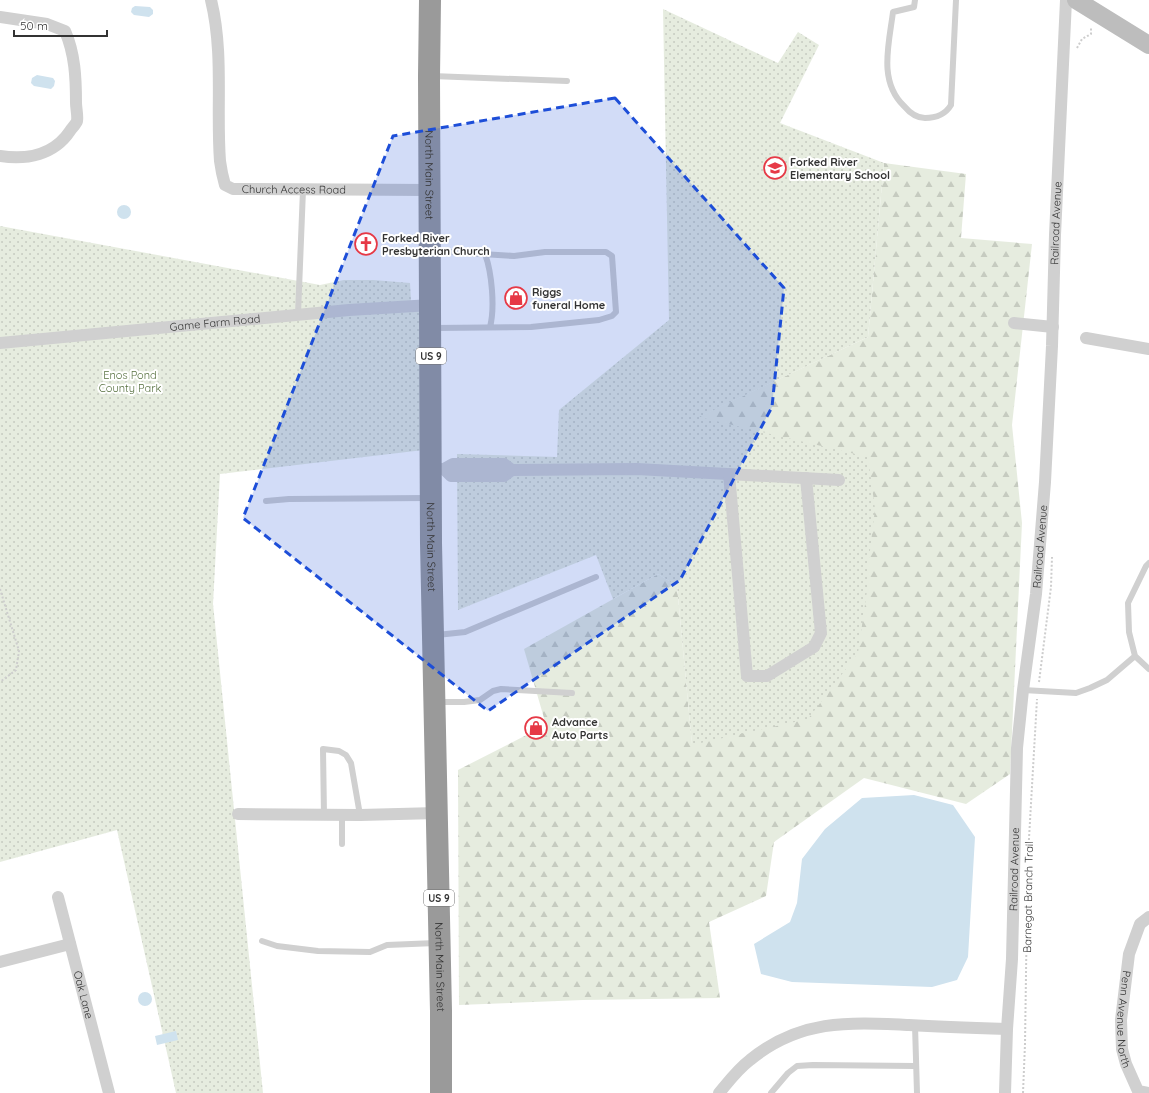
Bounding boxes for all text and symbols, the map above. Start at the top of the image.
scale bar [14,12,107,38]
text: 50 m [20,18,48,33]
street label: North Main Street [422,130,437,220]
school or university icon: Forked River Elementary School [762,155,788,181]
place label: Forked River Elementary School [790,155,890,182]
street label: Railroad Avenue [1047,181,1065,265]
street label: Church Access Road [242,182,346,197]
church icon: Forked River Presbyterian Church [353,231,379,257]
place label: Forked River Presbyterian Church [382,231,490,258]
shop icon: Riggs funeral Home [503,285,529,311]
place label: Riggs funeral Home [532,285,606,312]
street label: Game Farm Road [169,311,261,334]
road number: US 9 [416,348,446,364]
park label: Enos Pond County Park [99,368,161,395]
street label: North Main Street [424,502,439,592]
street label: Railroad Avenue [1029,504,1050,589]
shop icon: Advance Auto Parts [523,715,549,741]
place label: Advance Auto Parts [552,715,608,742]
street label: Railroad Avenue [1006,827,1022,911]
street label: Barnegat Branch Trail [1020,841,1036,953]
road number: US 9 [424,890,454,906]
street label: North Main Street [432,922,448,1012]
street label: Oak Lane [70,969,96,1020]
street label: Penn Avenue North [1114,970,1134,1070]

